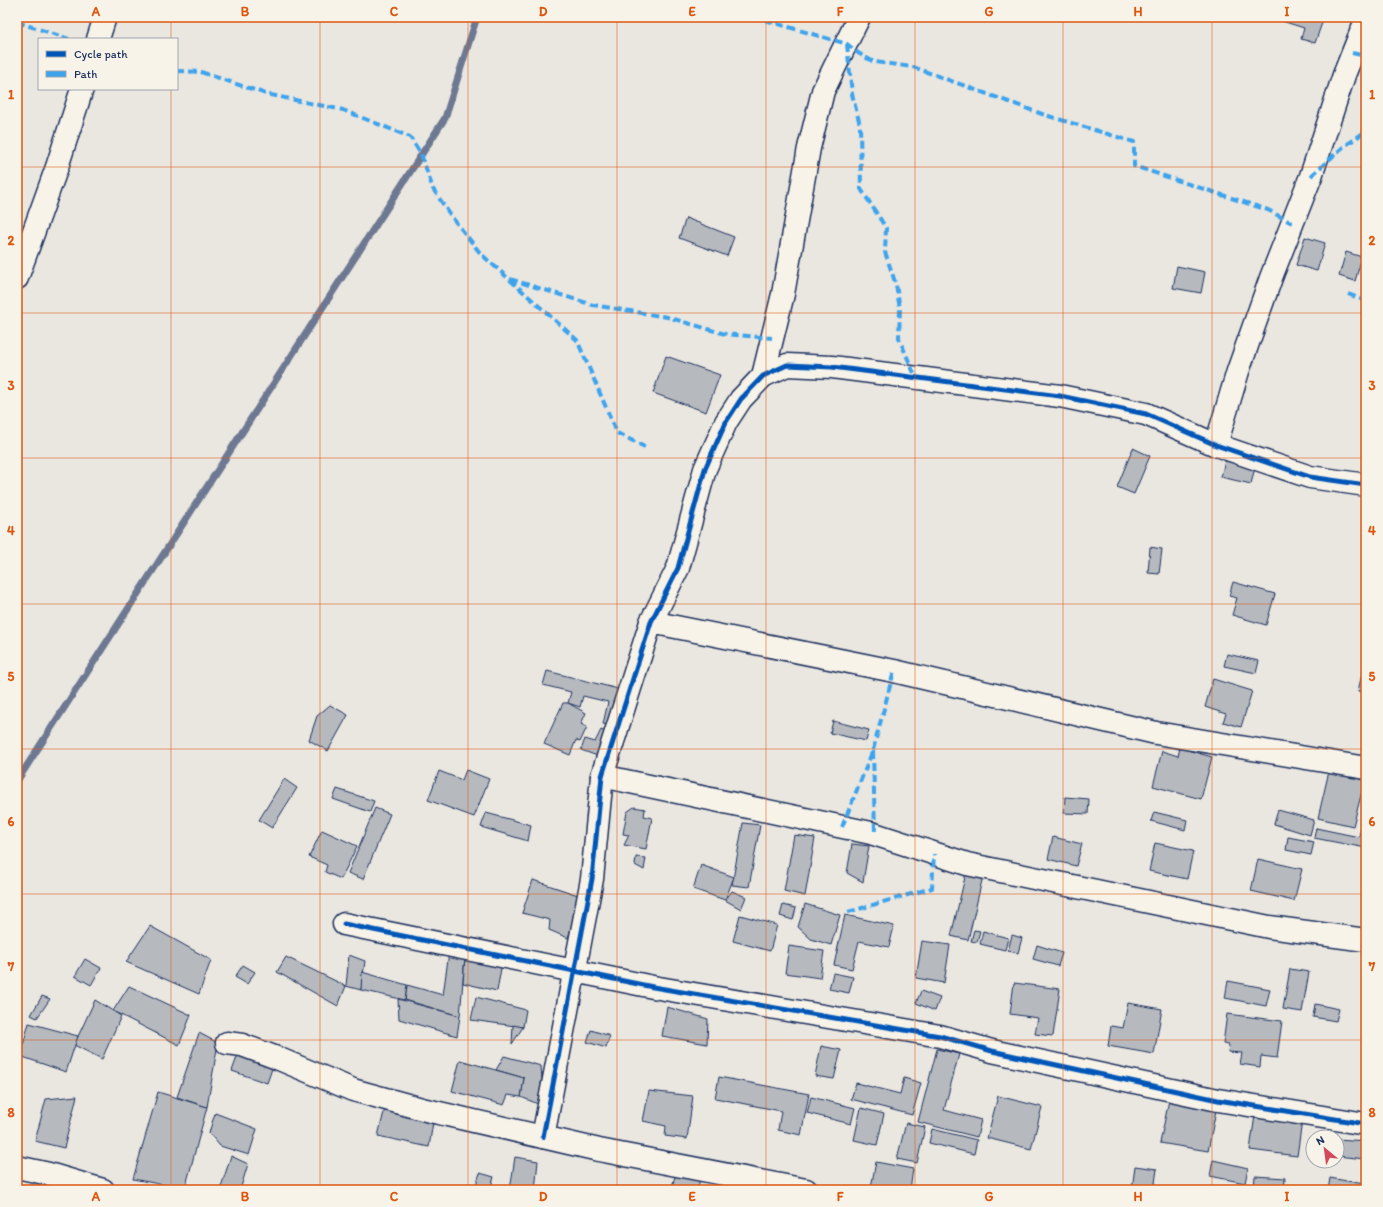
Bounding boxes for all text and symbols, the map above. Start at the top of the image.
text: A [91,4,101,19]
text: B [241,4,250,19]
text: C [390,4,399,19]
text: D [539,4,548,19]
text: E [688,4,696,19]
text: F [837,4,844,19]
text: G [985,4,994,19]
text: H [1134,4,1143,19]
text: I [1285,4,1290,19]
legend [38,38,178,90]
text: Cycle path [74,47,128,61]
text: Path [74,67,97,81]
text: 1 [8,87,14,102]
text: 1 [1369,87,1375,102]
text: 2 [8,233,15,248]
text: 2 [1369,233,1376,248]
text: 3 [7,378,15,393]
text: 3 [1368,378,1376,393]
text: 4 [7,523,15,538]
text: 4 [1368,523,1376,538]
text: 5 [8,669,15,684]
text: 5 [1369,669,1376,684]
text: 6 [8,814,15,829]
text: 6 [1369,814,1376,829]
text: 7 [7,959,15,974]
text: 7 [1368,959,1376,974]
text: 8 [7,1105,15,1120]
text: 8 [1368,1105,1376,1120]
north arrow [1305,1129,1345,1169]
text: N [1314,1133,1327,1148]
text: A [91,1189,101,1204]
text: B [241,1189,250,1204]
text: C [390,1189,399,1204]
text: D [539,1189,548,1204]
text: E [688,1189,696,1204]
text: F [837,1189,844,1204]
text: G [985,1189,994,1204]
text: H [1134,1189,1143,1204]
text: I [1285,1189,1290,1204]

